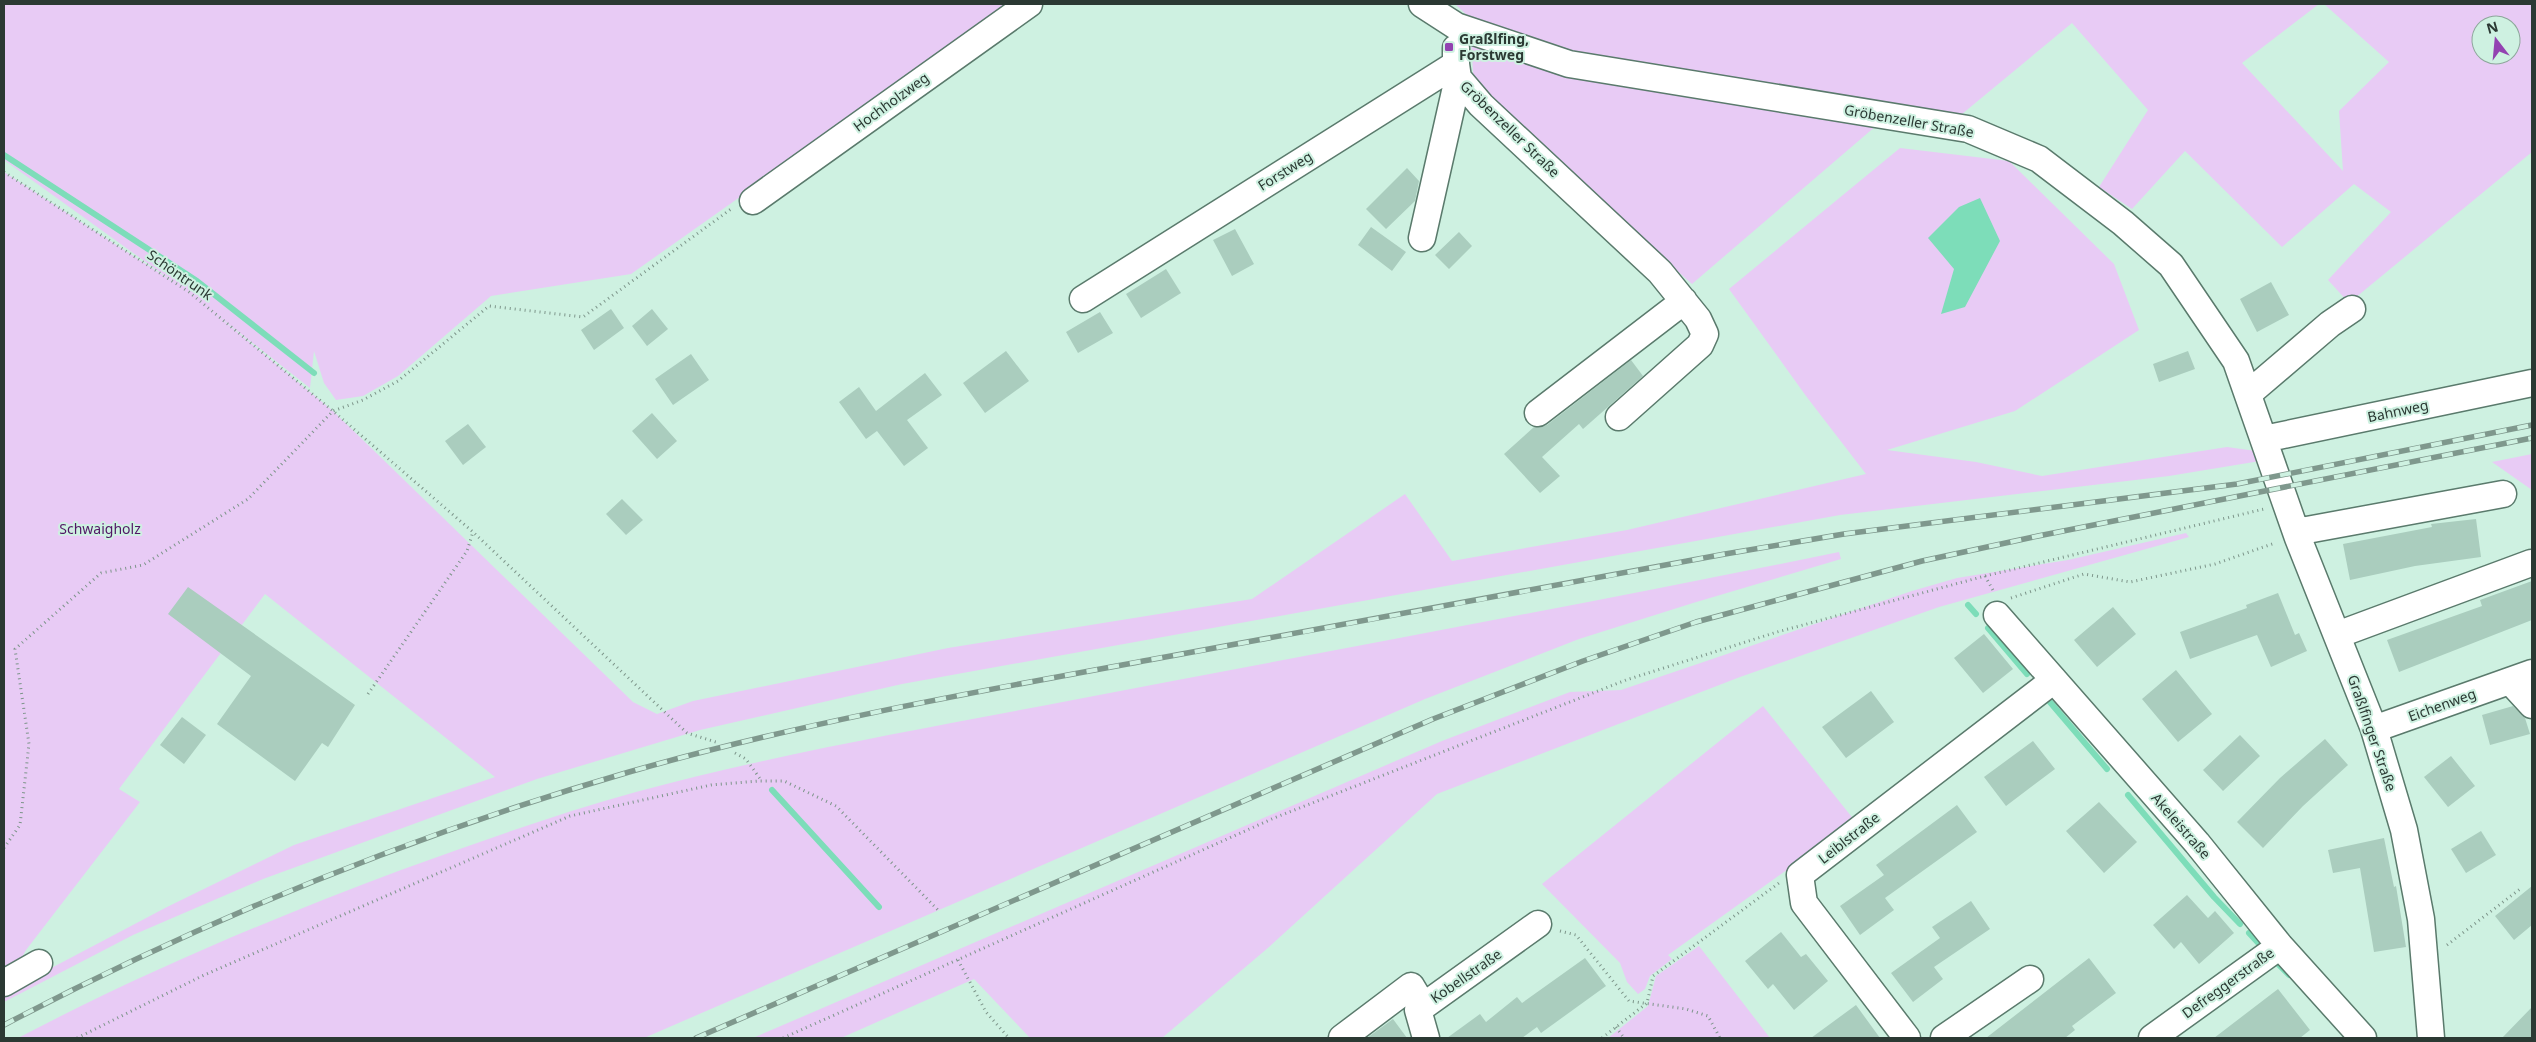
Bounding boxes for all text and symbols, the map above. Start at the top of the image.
north arrow [2471,15,2521,65]
text: N [2484,16,2500,38]
place label: Graßlfing, Forstweg [1459,29,1529,64]
marker: Graßlfing, Forstweg [1443,41,1455,53]
street label: Hochholzweg [849,68,932,135]
street label: Gröbenzeller Straße [1457,76,1564,181]
street label: Gröbenzeller Straße [1843,100,1975,141]
street label: Forstweg [1254,146,1316,195]
street label: Schöntrunk [144,245,217,304]
street label: Bahnweg [2366,395,2430,426]
park label: Schwaigholz [59,519,141,538]
street label: Graßlfinger Straße [2344,672,2401,794]
street label: Eichenweg [2405,683,2478,726]
street label: Akeleistraße [2148,789,2215,863]
street label: Leiblstraße [1814,808,1883,868]
street label: Defreggerstraße [2178,943,2277,1022]
street label: Kobellstraße [1426,944,1505,1007]

